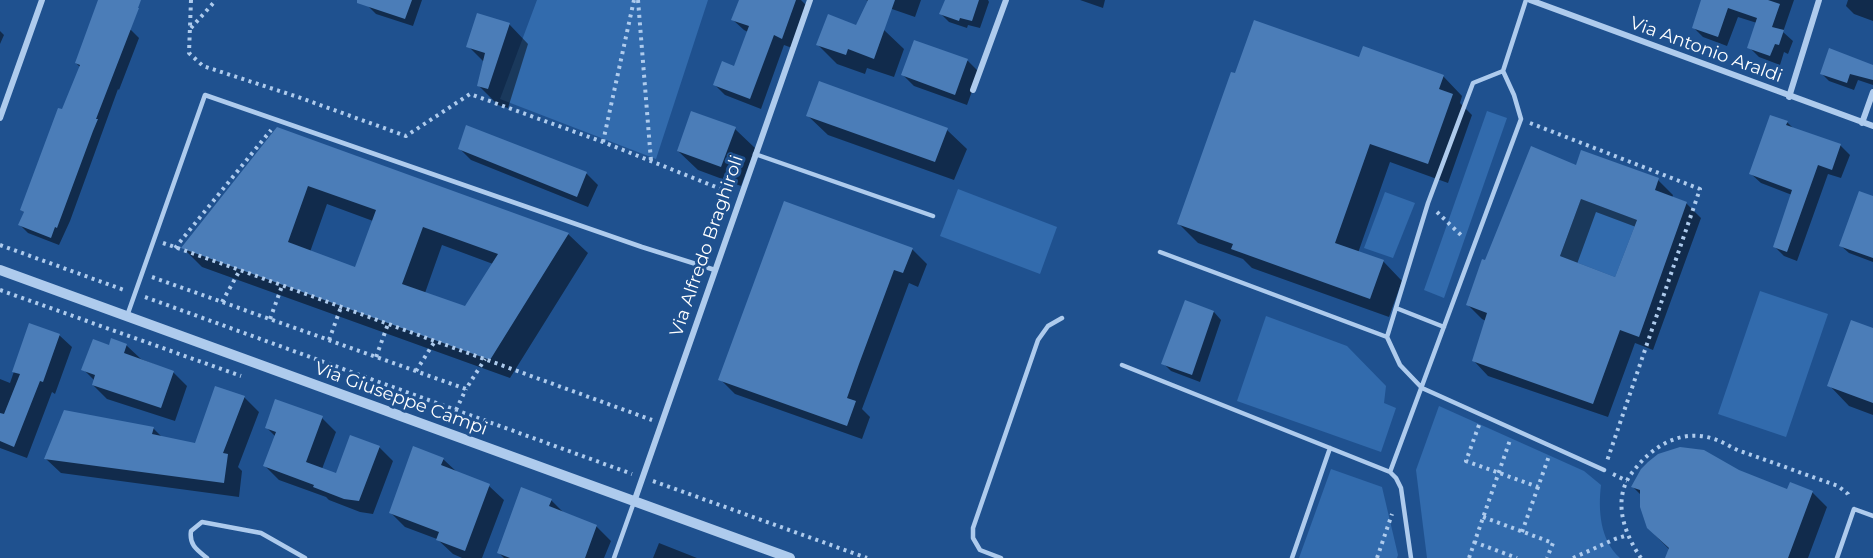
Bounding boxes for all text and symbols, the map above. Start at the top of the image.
street label: Via Antonio Araldi [1627,12,1785,88]
street label: Via Alfredo Braghiroli [666,153,748,339]
street label: Via Giuseppe Campi [312,358,490,440]

